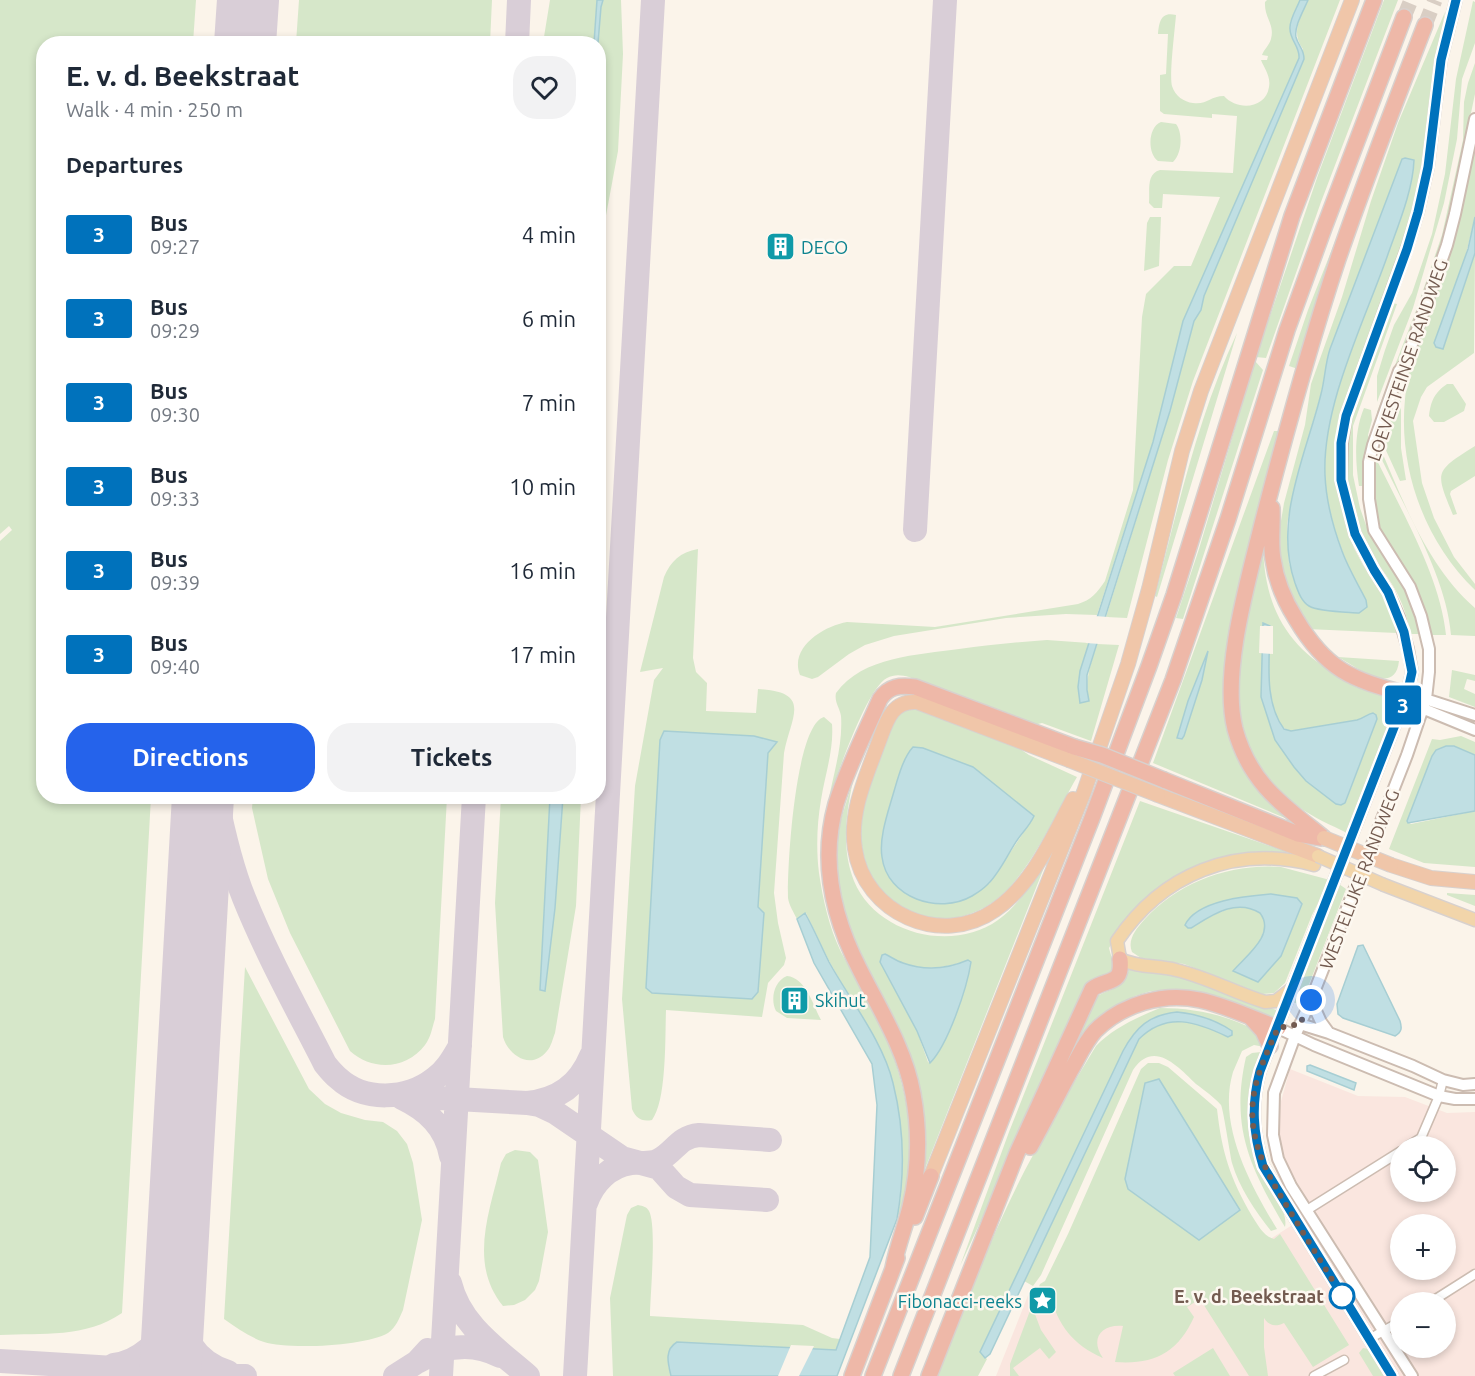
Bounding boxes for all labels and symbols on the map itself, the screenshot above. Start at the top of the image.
building icon: DECO [764,231,796,263]
place label: DECO [801,237,848,257]
street label: LOEVESTEINSE RANDWEG [1363,256,1451,464]
line badge: 3 [1384,686,1422,724]
street label: WESTELIJKE RANDWEG [1315,786,1403,972]
building icon: Skihut [778,984,810,1016]
your location [1296,985,1326,1015]
place label: Skihut [815,990,866,1010]
marker: E. v. d. Beekstraat [1329,1283,1355,1309]
place icon: Fibonacci-reeks [1027,1285,1059,1317]
place label: E. v. d. Beekstraat [1174,1286,1324,1306]
place label: Fibonacci-reeks [898,1291,1022,1311]

